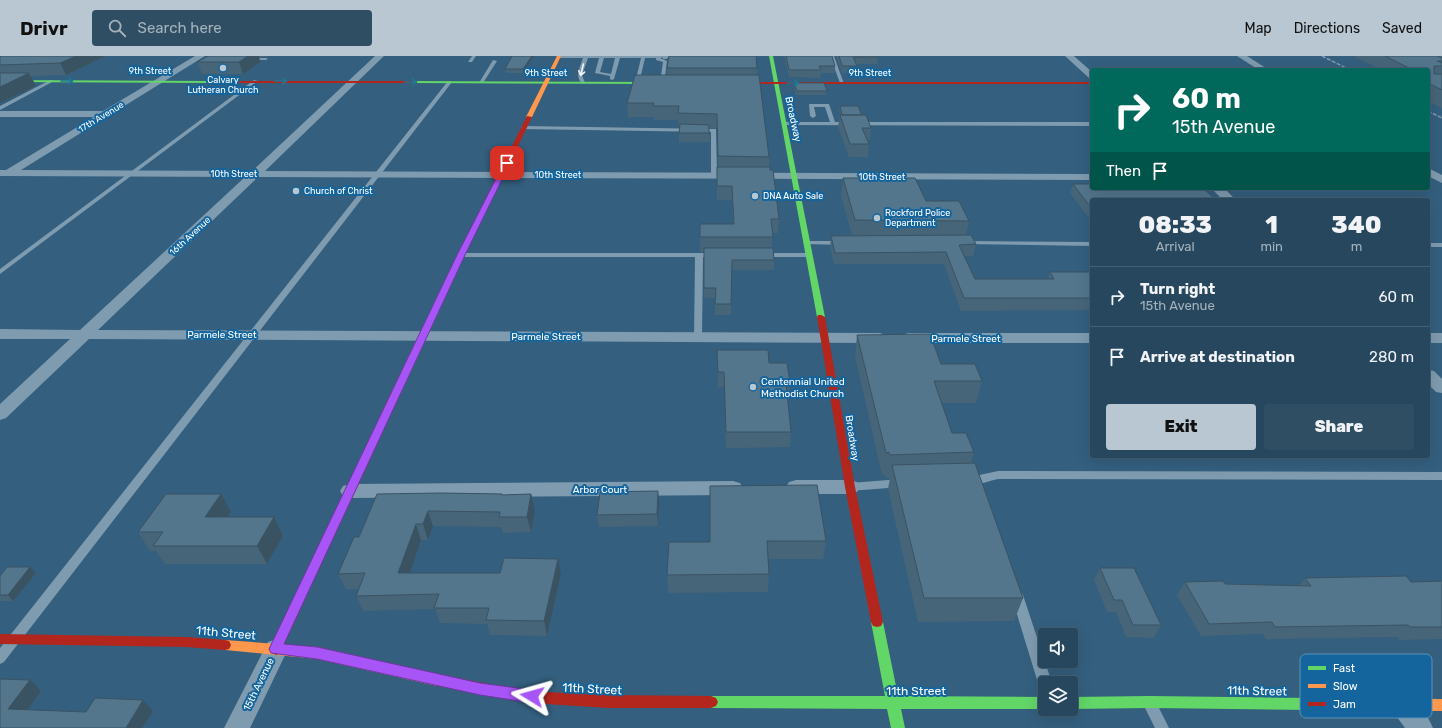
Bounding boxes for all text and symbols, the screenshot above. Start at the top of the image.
search box [92,10,372,46]
text: Drivr [20,17,68,40]
icon: search [106,17,128,39]
text: Search here [138,19,222,37]
text: Map [1245,20,1272,37]
text: Directions [1294,20,1360,37]
text: Saved [1382,20,1422,37]
marker: Calvary Lutheran Church [218,63,228,73]
one-way arrow [578,63,586,76]
street label: 9th Street [129,66,172,76]
street label: 9th Street [525,68,568,78]
street label: 9th Street [849,68,892,78]
place label: Calvary Lutheran Church [187,75,259,95]
one-way arrow [60,77,73,85]
one-way arrow [274,77,287,85]
one-way arrow [404,78,417,86]
one-way arrow [786,79,799,87]
text: 60 m [1172,82,1241,115]
icon: right [1106,84,1158,136]
street label: Broadway [782,95,804,144]
street label: 17th Avenue [77,100,125,134]
text: 15th Avenue [1172,116,1275,138]
pin [490,146,524,180]
icon: arrive [496,152,518,174]
icon: arrive [1149,160,1171,182]
text: Then [1106,162,1141,180]
street label: 10th Street [211,169,258,179]
street label: 10th Street [535,170,582,180]
street label: 10th Street [859,172,906,182]
marker: Church of Christ [291,186,301,196]
place label: Church of Christ [304,186,373,196]
marker: DNA Auto Sale [750,191,760,201]
place label: DNA Auto Sale [763,191,823,201]
place label: Rockford Police Department [885,208,950,228]
text: 08:33 [1138,211,1212,239]
text: 1 [1265,211,1278,239]
text: 340 [1331,211,1382,239]
marker: Rockford Police Department [872,213,882,223]
street label: 16th Avenue [168,215,212,257]
text: Arrival [1156,239,1195,254]
text: min [1260,239,1283,254]
text: m [1351,239,1362,254]
text: Turn right [1140,280,1215,298]
icon: right [1106,286,1128,308]
text: 60 m [1378,288,1414,306]
text: 15th Avenue [1140,298,1215,313]
street label: Parmele Street [187,329,257,341]
street label: Parmele Street [511,331,581,343]
street label: Parmele Street [931,333,1001,345]
icon: arrive [1106,346,1128,368]
text: Arrive at destination [1140,348,1295,366]
text: 280 m [1369,348,1414,366]
place label: Centennial United Methodist Church [761,376,845,400]
marker: Centennial United Methodist Church [748,382,758,392]
button: Exit [1106,404,1256,450]
button: Share [1264,404,1414,450]
street label: Broadway [842,414,862,462]
street label: Arbor Court [573,484,627,496]
street label: 11th Street [196,623,257,643]
map controls [1038,628,1078,716]
button: sound [1038,628,1078,668]
legend [1300,654,1432,718]
street label: 15th Avenue [241,656,277,713]
text: Fast [1333,662,1356,675]
position arrow [511,675,553,717]
button: layers [1038,676,1078,716]
street label: 11th Street [562,680,623,698]
text: Slow [1333,680,1358,693]
street label: 11th Street [1227,683,1287,699]
street label: 11th Street [886,684,946,698]
text: Jam [1333,698,1356,711]

